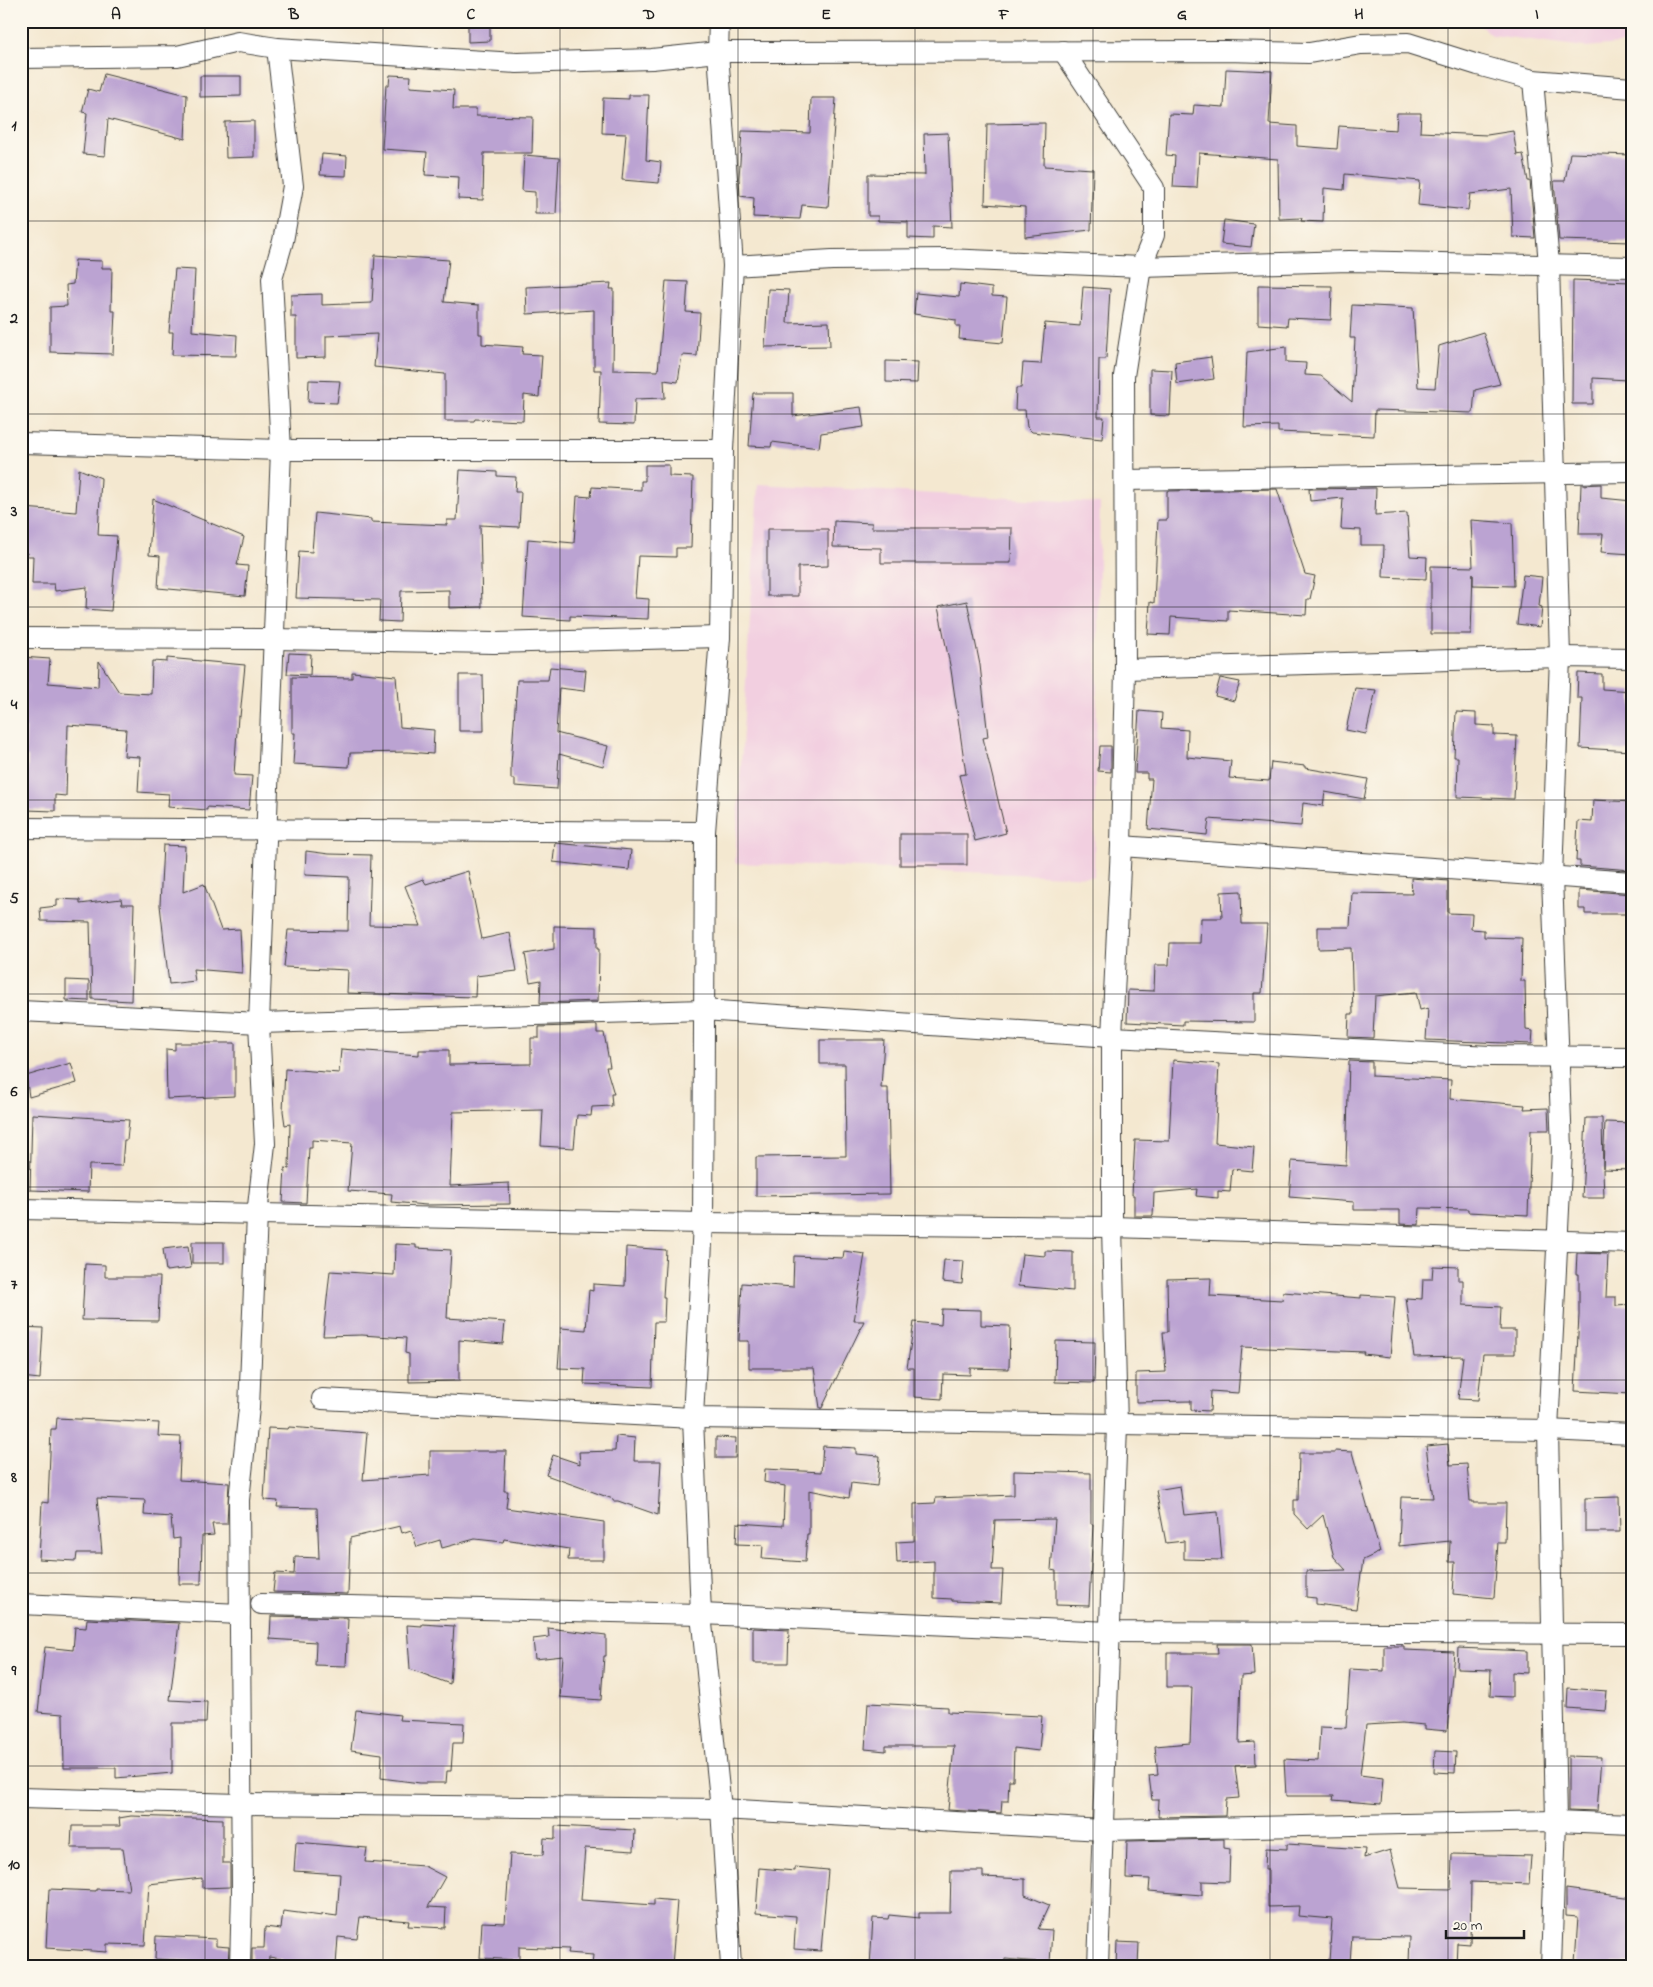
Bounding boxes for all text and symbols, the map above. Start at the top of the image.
text: A [111,3,121,27]
text: B [288,3,300,27]
text: C [467,3,476,27]
text: D [642,3,655,27]
text: E [821,3,831,27]
text: F [998,3,1010,27]
text: G [1177,3,1187,27]
text: H [1354,3,1364,27]
text: I [1535,3,1539,27]
text: 1 [11,114,17,138]
text: 2 [9,307,18,331]
text: 3 [10,500,18,524]
text: 4 [10,693,18,717]
text: 5 [9,887,19,911]
text: 6 [9,1080,18,1104]
text: 7 [11,1273,18,1297]
text: 8 [10,1466,17,1490]
text: 9 [11,1659,17,1683]
text: 10 [8,1853,20,1877]
scale bar [1446,1907,1523,1939]
text: 20 m [1453,1915,1483,1937]

